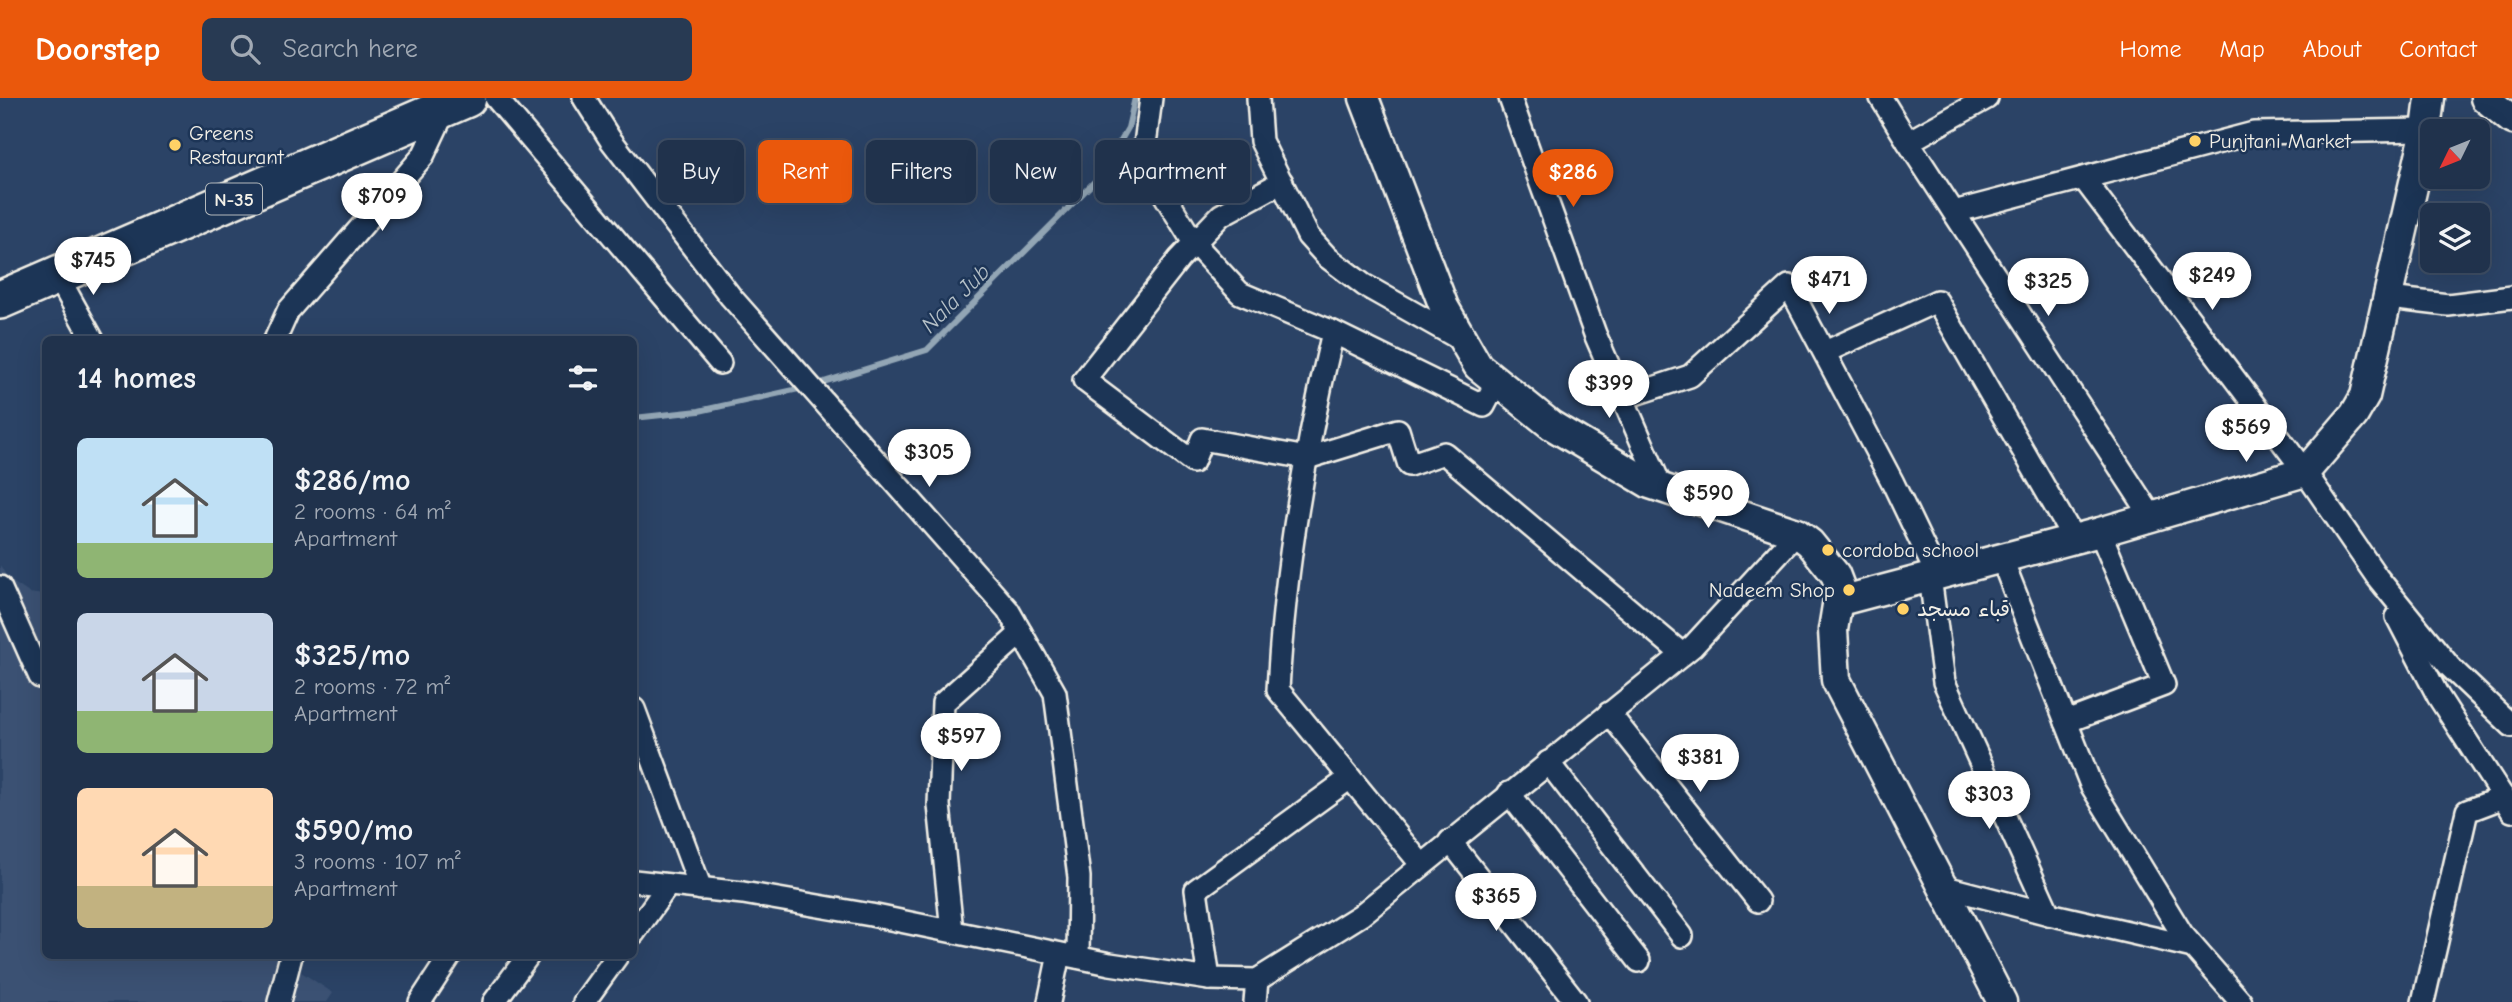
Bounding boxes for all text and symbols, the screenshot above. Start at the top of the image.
search box [202,18,692,81]
text: Doorstep [35,30,160,68]
icon: search [226,30,264,68]
text: Search here [282,34,418,64]
text: Home [2120,35,2181,63]
text: Map [2219,35,2265,63]
text: About [2303,35,2361,63]
text: Contact [2399,35,2477,63]
north arrow [2420,119,2490,189]
map controls [2420,119,2490,273]
place label: Greens Restaurant [189,121,285,169]
place label: Punjtani Market [2209,129,2352,153]
marker: Punjtani Market [2187,133,2203,149]
marker: Greens Restaurant [167,137,183,153]
chip: Buy [658,140,744,203]
chip: Rent [758,140,852,203]
chip: Filters [866,140,976,203]
chip: New [990,140,1081,203]
chip: Apartment [1095,140,1250,203]
pin: $286 [1532,150,1614,209]
text: $286 [1548,158,1598,185]
pin: $709 [341,174,423,233]
text: $709 [357,182,407,209]
road number: N-35 [206,184,262,214]
button: layers [2420,203,2490,273]
pin: $745 [52,238,134,297]
text: $745 [70,246,116,273]
pin: $249 [2171,252,2253,312]
pin: $471 [1788,256,1870,316]
water label: Nala Jub [915,258,995,338]
pin: $325 [2007,258,2089,318]
text: $249 [2188,261,2236,288]
text: $471 [1807,265,1851,292]
text: $325 [2024,267,2072,294]
icon: filters [564,359,602,397]
pin: $399 [1568,360,1650,420]
text: 14 homes [77,361,196,396]
text: $399 [1584,369,1634,396]
pin: $569 [2205,404,2287,464]
text: $569 [2221,413,2271,440]
pin: $305 [888,430,970,489]
text: $305 [904,438,954,465]
text: $286/mo [294,463,411,498]
icon: home [133,466,217,550]
pin: $590 [1667,470,1749,530]
text: $590 [1682,479,1734,506]
text: 2 rooms · 64 m² [294,498,451,525]
text: Apartment [294,525,397,552]
place label: cordoba school [1842,538,1979,562]
marker: cordoba school [1820,542,1836,558]
place label: Nadeem Shop [1709,578,1835,602]
marker: Nadeem Shop [1841,582,1857,598]
place label: قباء مسجد [1917,597,2010,622]
marker: قباء مسجد [1895,601,1911,617]
text: $325/mo [294,638,410,673]
icon: home [133,641,217,725]
text: 2 rooms · 72 m² [294,673,450,700]
text: Apartment [294,700,397,727]
pin: $597 [920,714,1002,773]
text: $597 [937,722,985,749]
pin: $381 [1659,734,1741,794]
text: $381 [1677,743,1723,770]
pin: $303 [1948,772,2030,831]
text: $303 [1964,780,2014,807]
text: $590/mo [294,813,413,848]
icon: home [133,816,217,900]
text: 3 rooms · 107 m² [294,848,461,875]
pin: $365 [1455,874,1537,933]
text: Apartment [294,875,397,902]
text: $365 [1471,882,1521,909]

